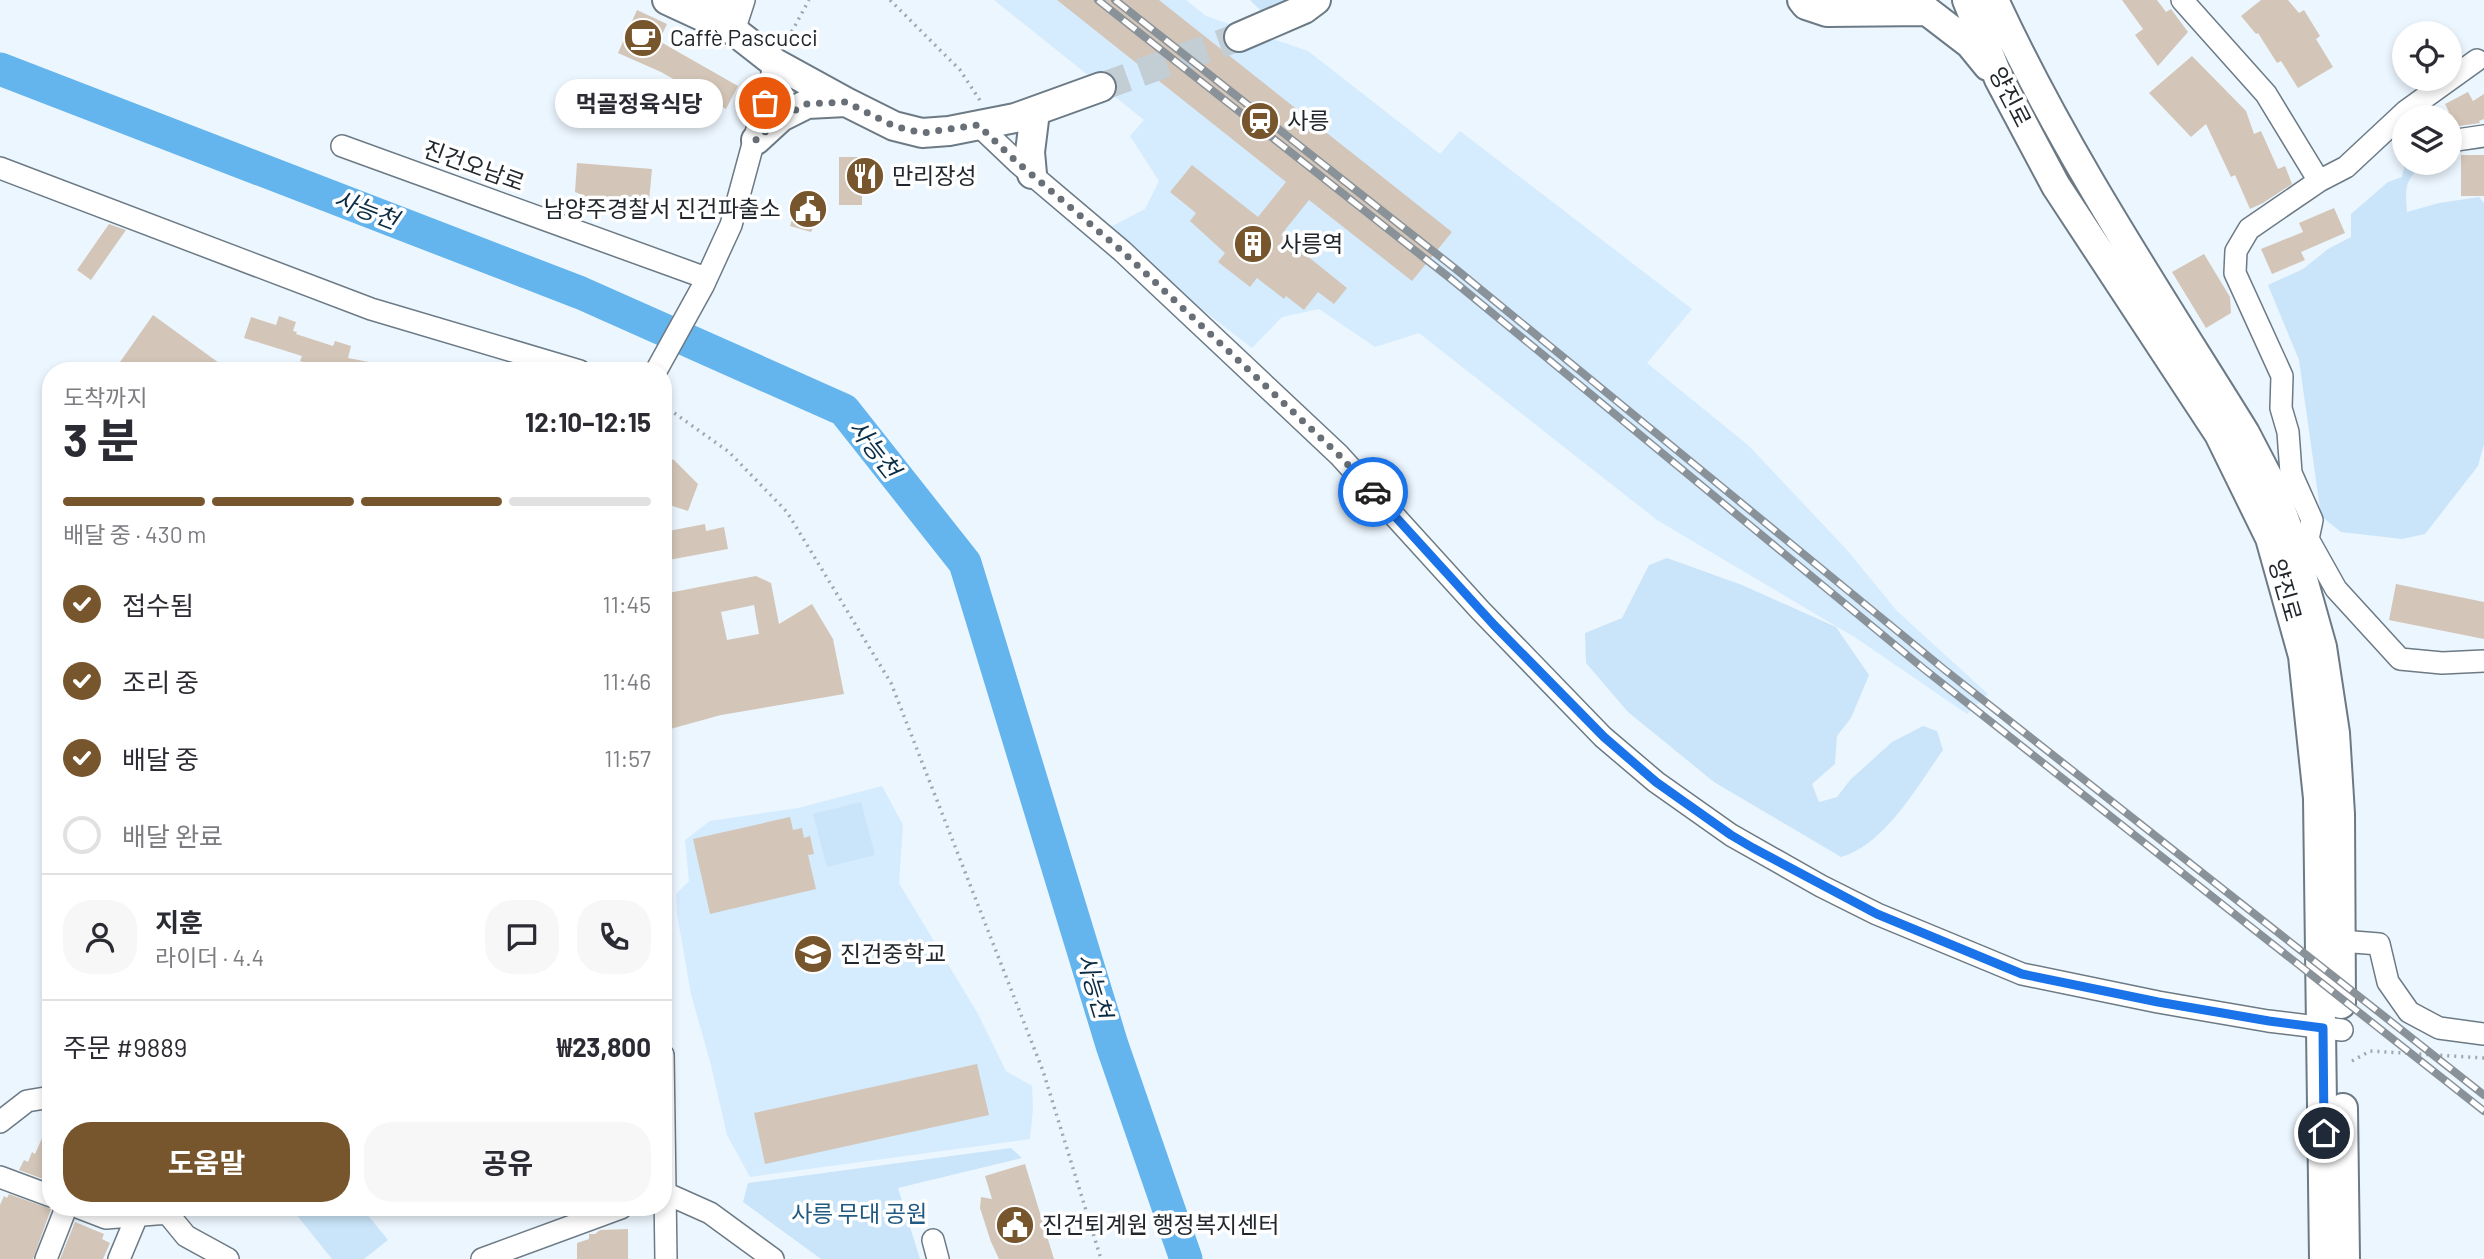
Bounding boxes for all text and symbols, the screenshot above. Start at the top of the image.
cafe icon: Caffè Pascucci [622,17,664,59]
map controls [2392,21,2462,175]
button: locate [2392,21,2462,91]
place label: Caffè Pascucci [670,23,818,51]
street label: 양진로 [1984,62,2038,131]
pin [735,73,795,133]
callout: 먹골정육식당 [555,78,723,128]
icon: bag [746,84,784,122]
text: 먹골정육식당 [576,89,702,117]
station icon: 사릉 [1239,100,1281,142]
button: layers [2392,105,2462,175]
place label: 사릉 [1287,106,1329,134]
street label: 진건오남로 [420,134,529,196]
restaurant icon: 만리장성 [844,155,886,197]
place label: 만리장성 [892,161,977,189]
water label: 사능천 [330,183,405,235]
public building icon: 남양주경찰서 진건파출소 [787,188,829,230]
place label: 남양주경찰서 진건파출소 [544,194,781,222]
building icon: 사릉역 [1232,223,1274,265]
place label: 사릉역 [1280,229,1343,257]
text: 도착까지 [63,383,148,411]
text: 12:10–12:15 [525,406,651,437]
text: 3 분 [63,411,139,466]
water label: 사능천 [843,413,909,485]
courier [1338,457,1408,527]
icon: car [1354,473,1392,511]
text: 배달 중 · 430 m [63,520,206,548]
street label: 양진로 [2264,555,2308,624]
icon: check [63,585,101,623]
text: 접수됨 [122,589,194,620]
text: 11:45 [603,590,651,618]
icon: check [63,662,101,700]
text: 조리 중 [122,666,199,697]
text: 11:46 [603,667,651,695]
icon: check [63,739,101,777]
text: 배달 중 [122,743,199,774]
text: 11:57 [604,744,651,772]
text: 배달 완료 [122,820,223,851]
button: person [63,900,137,974]
button: chat [485,900,559,974]
button: phone [577,900,651,974]
text: 지훈 [155,906,203,937]
school or university icon: 진건중학교 [792,933,834,975]
place label: 진건중학교 [840,939,946,967]
text: 라이더 · 4.4 [155,943,264,971]
water label: 사능천 [1072,950,1120,1024]
text: 주문 #9889 [63,1031,187,1062]
text: ₩23,800 [557,1031,651,1062]
pin [2294,1103,2354,1163]
icon: home [2305,1114,2343,1152]
button: 도움말 [63,1122,350,1202]
button: 공유 [364,1122,651,1202]
park label: 사릉 무대 공원 [791,1199,927,1227]
public building icon: 진건퇴계원 행정복지센터 [994,1204,1036,1246]
place label: 진건퇴계원 행정복지센터 [1042,1210,1279,1238]

